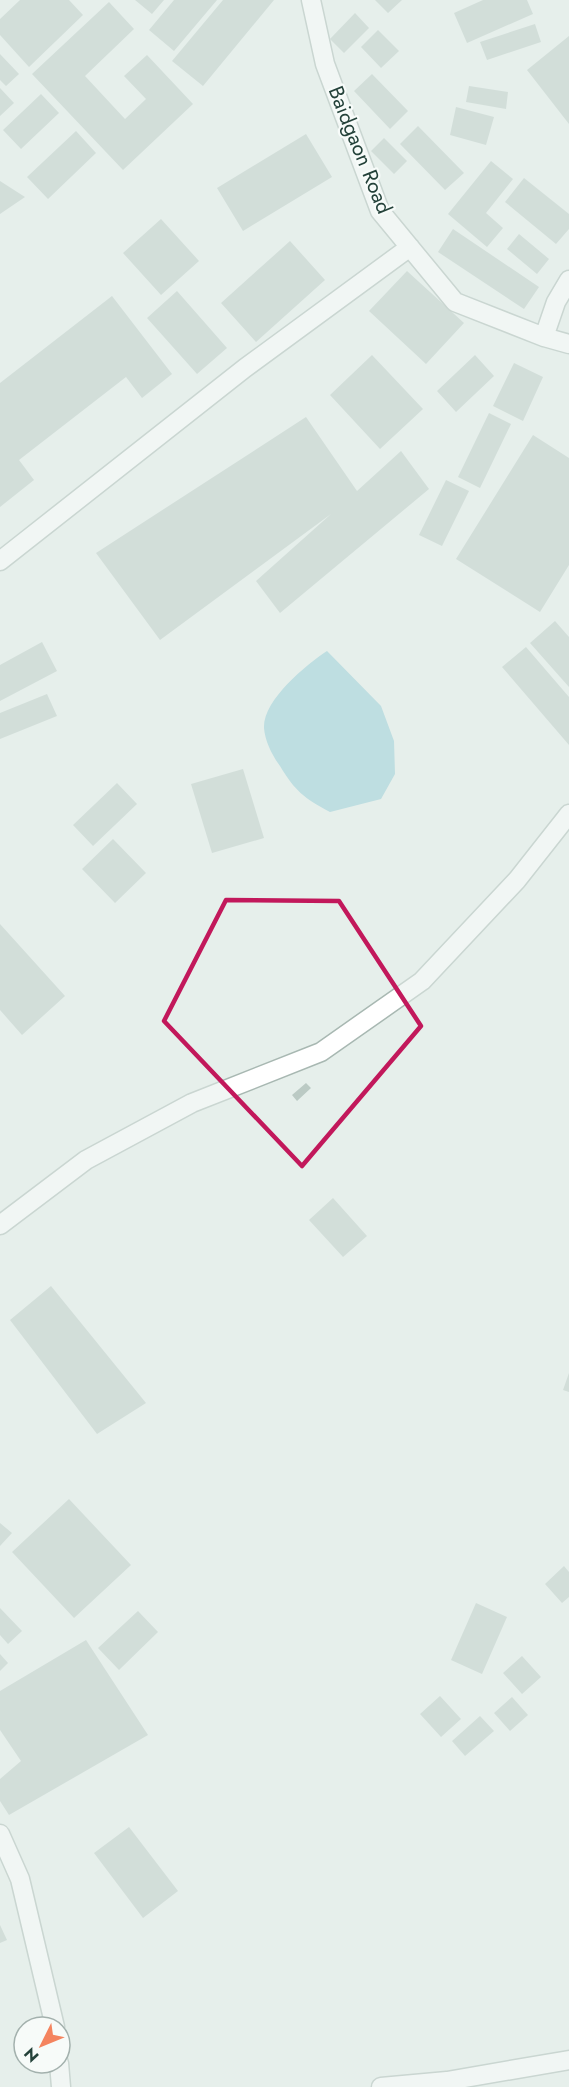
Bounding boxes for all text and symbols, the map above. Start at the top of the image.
street label: Baidgaon Road [321,82,399,218]
north arrow [12,2015,72,2075]
text: N [19,2042,44,2067]

